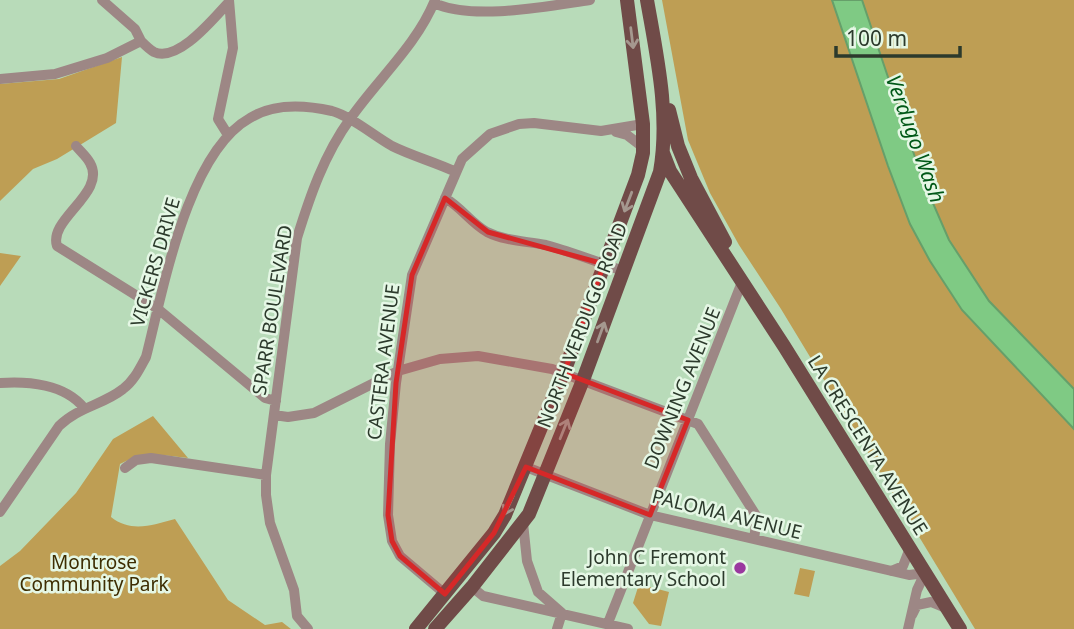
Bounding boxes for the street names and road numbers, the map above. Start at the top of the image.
street label: VICKERS DRIVE [124,194,186,330]
street label: NORTH VERDUGO ROAD [531,219,633,431]
street label: SPARR BOULEVARD [246,223,298,397]
street label: CASTERA AVENUE [361,283,405,441]
street label: DOWNING AVENUE [638,303,726,473]
street label: LA CRESCENTA AVENUE [802,350,934,540]
street label: PALOMA AVENUE [649,483,805,545]

